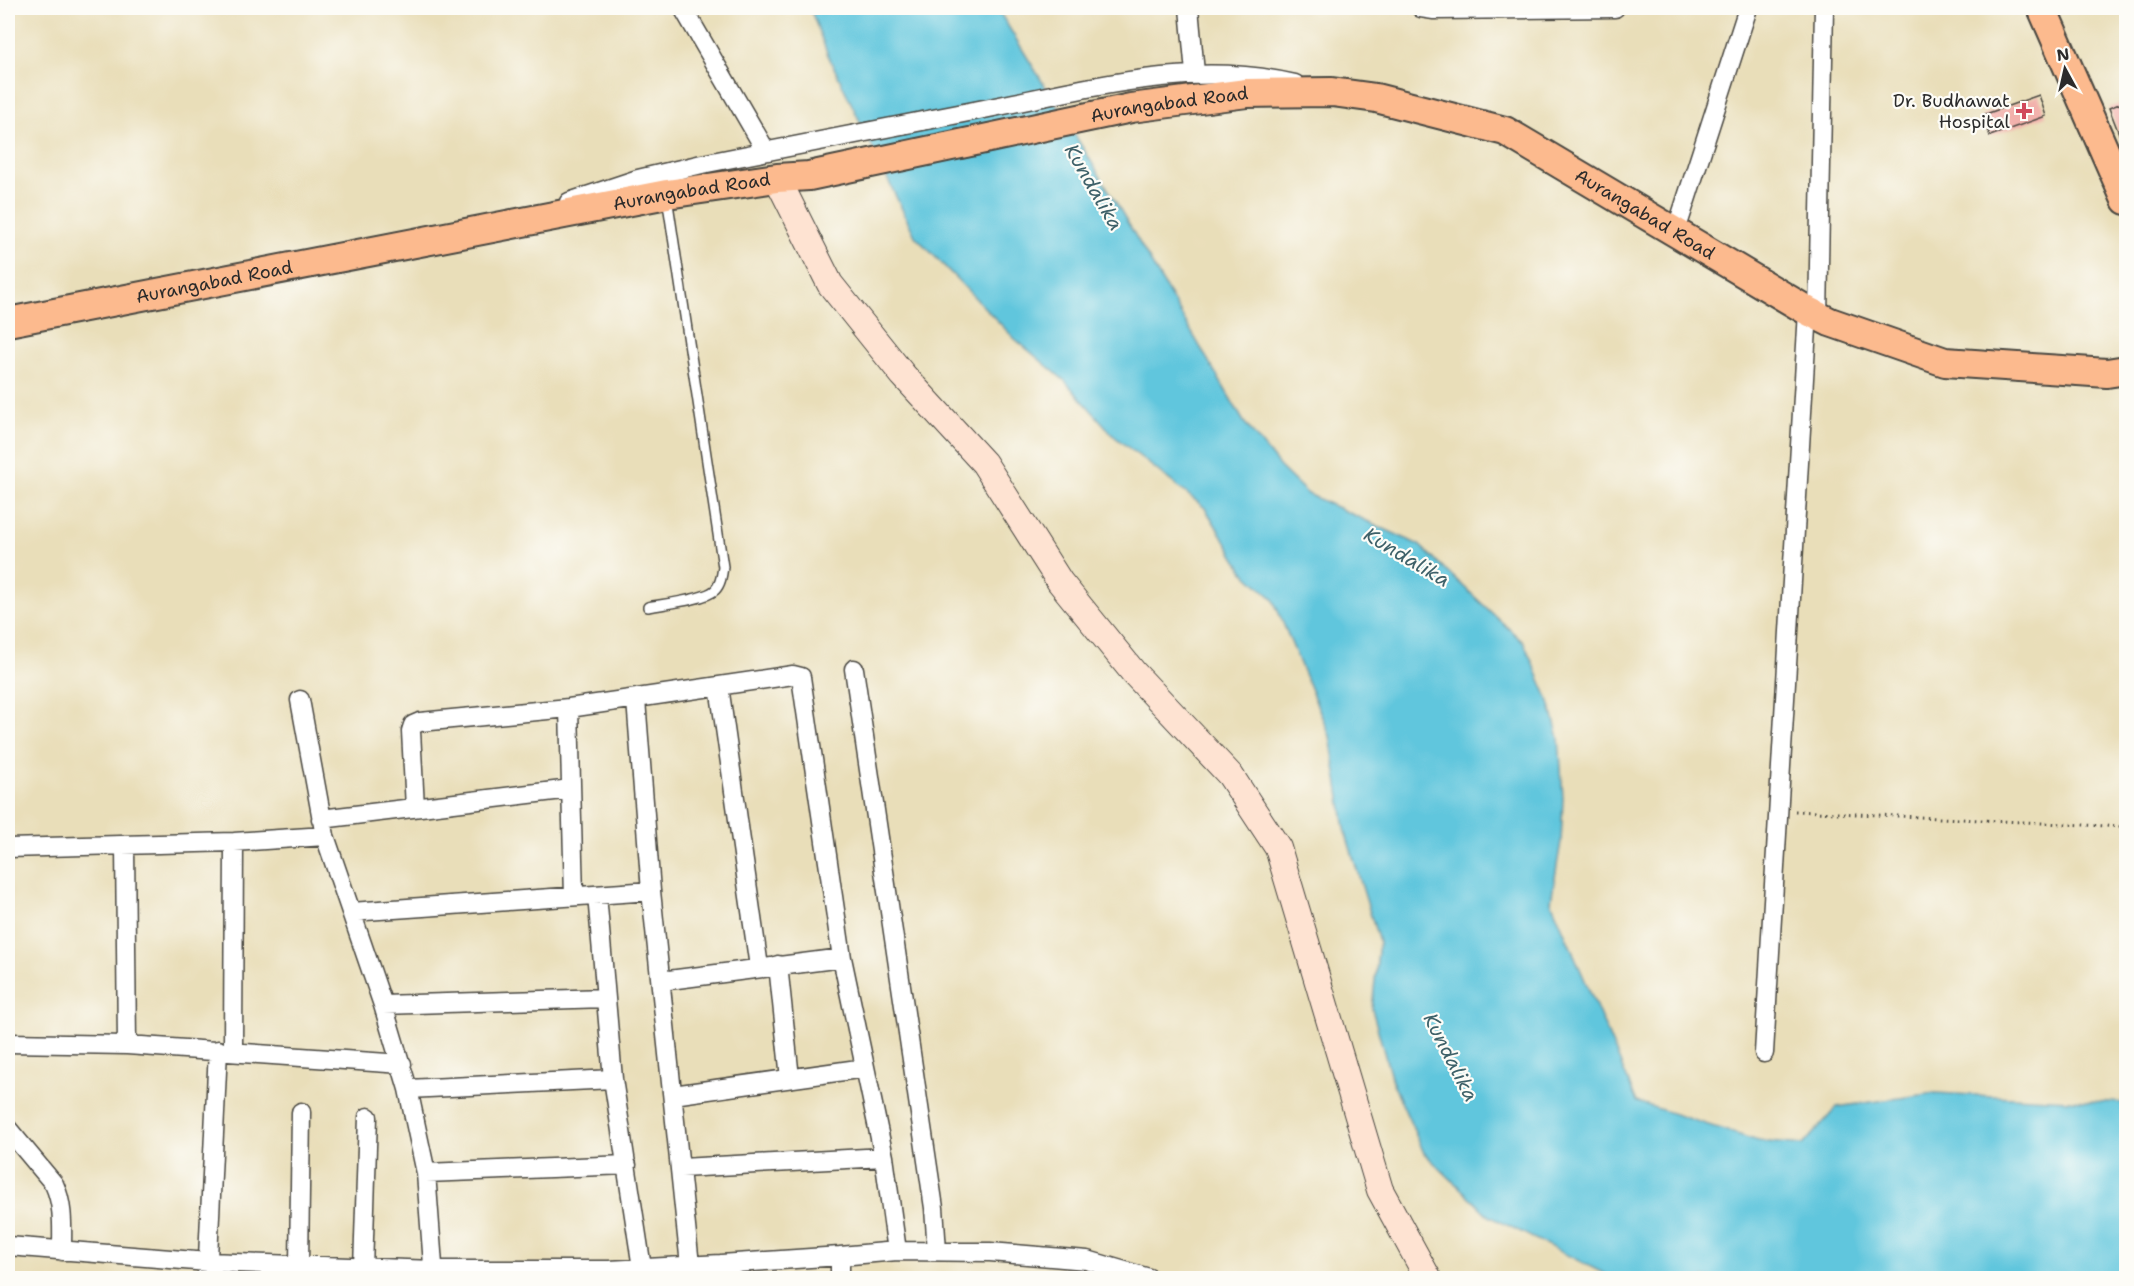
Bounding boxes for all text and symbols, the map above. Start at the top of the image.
north arrow [2035,39,2095,99]
text: N [2055,43,2071,66]
street label: Aurangabad Road [1088,81,1250,128]
place label: Dr. Budhawat Hospital [1893,89,2011,134]
marker: Dr. Budhawat Hospital [2015,102,2033,120]
water label: Kundalika [1059,139,1129,235]
street label: Aurangabad Road [1570,163,1720,265]
street label: Aurangabad Road [611,167,772,216]
street label: Aurangabad Road [134,255,295,309]
water label: Kundalika [1359,521,1455,593]
water label: Kundalika [1418,1008,1484,1106]

